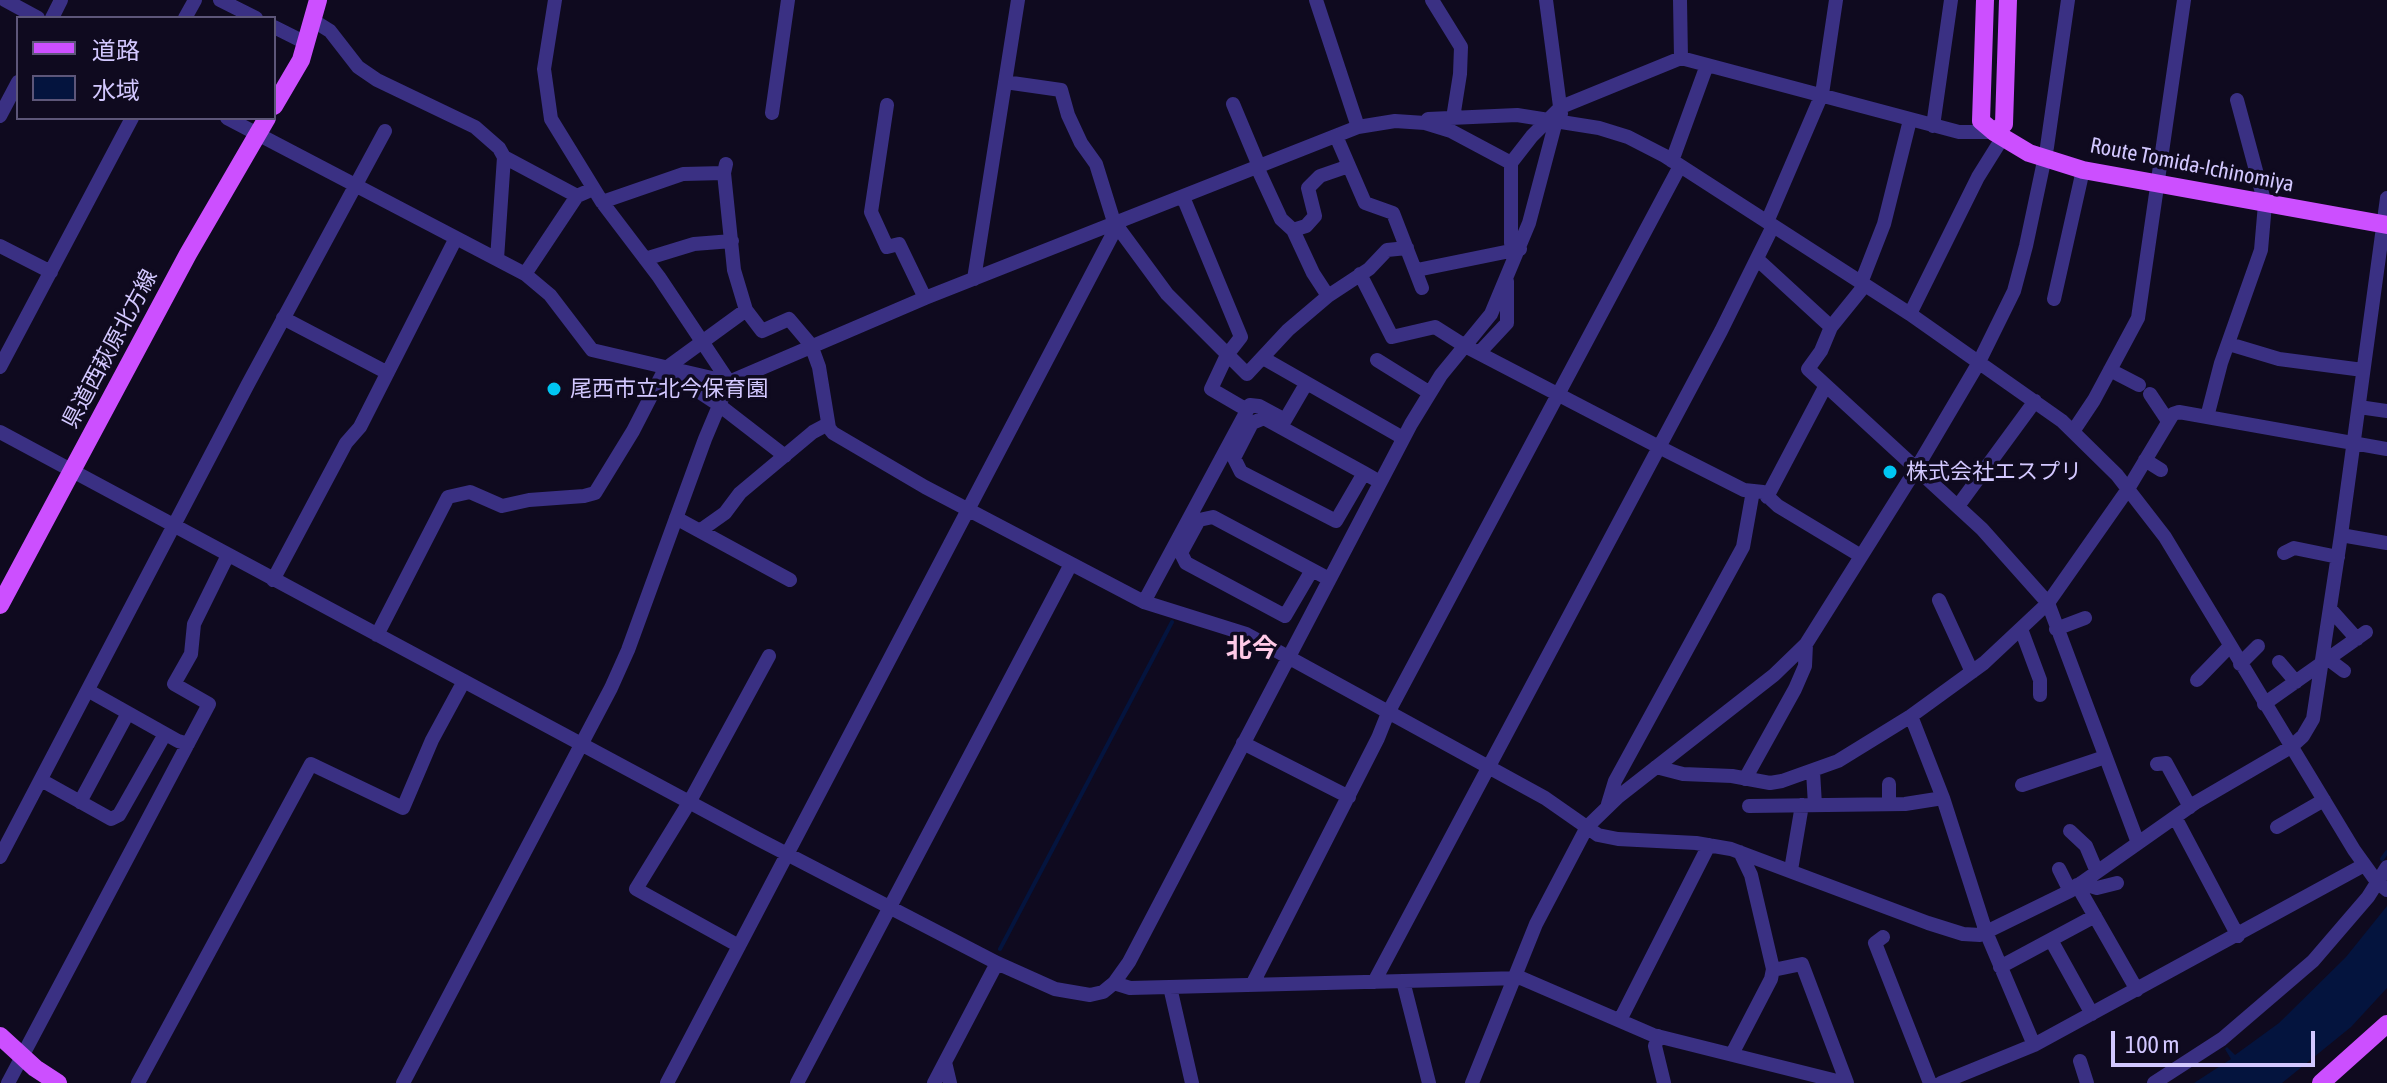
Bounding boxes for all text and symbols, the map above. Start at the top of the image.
legend [16,16,276,120]
text: 道路 [92,37,140,64]
text: 水域 [92,77,140,104]
street label: Route Tomida-Ichinomiya [2088,132,2296,198]
street label: 県道西萩原北方線 [57,265,163,433]
place label: 尾西市立北今保育園 [570,376,768,402]
marker: 尾西市立北今保育園 [545,380,563,398]
place label: 株式会社エスプリ [1906,459,2082,485]
marker: 株式会社エスプリ [1881,463,1899,481]
district label: 北今 [1226,633,1278,665]
scale bar [2115,1015,2319,1065]
text: 100 m [2125,1031,2179,1058]

